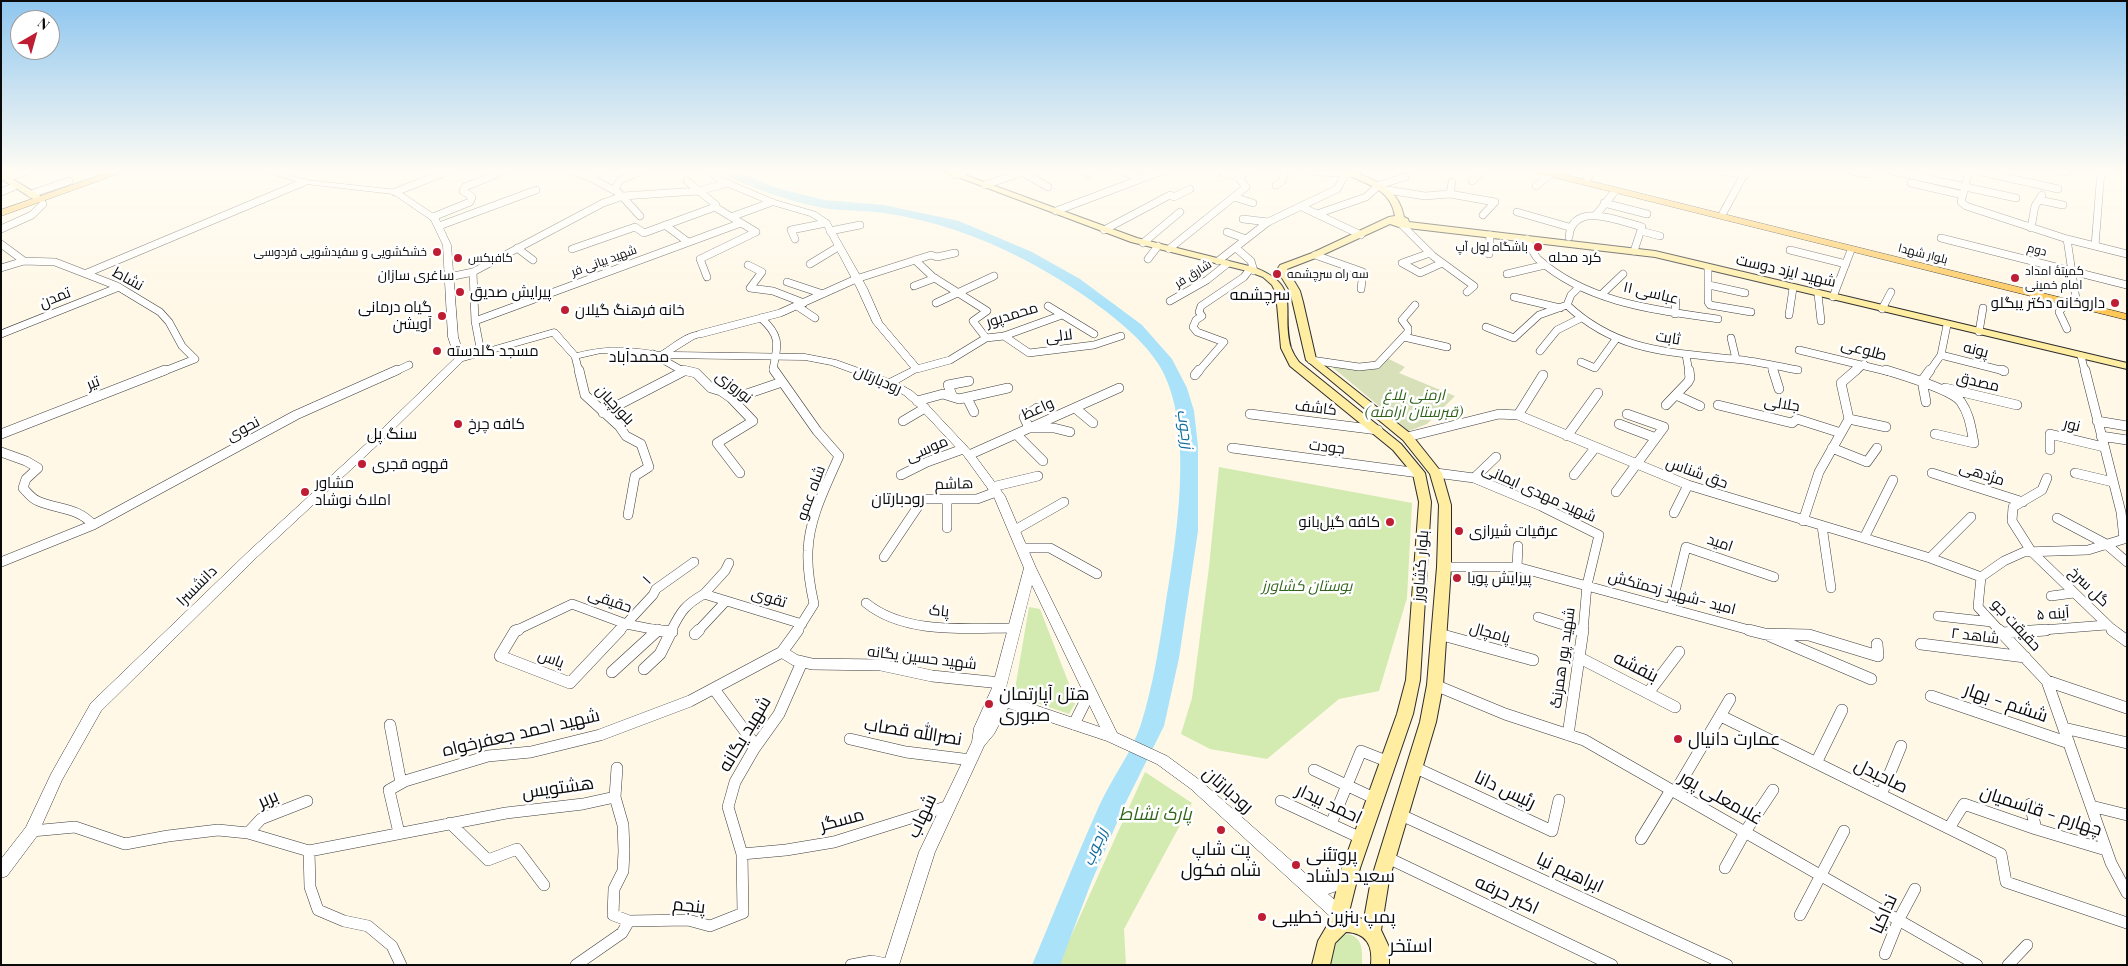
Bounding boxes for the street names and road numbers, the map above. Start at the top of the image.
street label: بلوار شهدا [1897,241,1949,267]
street label: دوم [2026,241,2048,259]
street label: شهید بیانی فر [569,242,639,280]
street label: شهید ایزد دوست [1734,251,1838,291]
street label: شارق فر [1172,257,1214,291]
street label: نشاط [109,263,147,295]
street label: عباسی ۱۱ [1622,278,1680,308]
street label: تمدن [37,284,73,312]
street label: محمدپور [984,299,1040,331]
street label: لالی [1044,325,1074,347]
street label: ثابت [1654,327,1682,349]
street label: طلوعی [1839,335,1889,365]
street label: پونه [1962,338,1990,362]
street label: رودبارتان [851,362,905,398]
street label: نوروزی [712,367,756,407]
street label: مصدق [1955,368,2001,396]
street label: تیر [84,372,102,394]
street label: بلورچیان [592,381,638,429]
street label: جلالی [1763,392,1801,416]
street label: واعظ [1019,394,1057,424]
street label: کاشف [1294,397,1338,419]
street label: نحوی [223,413,263,445]
street label: نور [2062,414,2082,436]
street label: موسی [903,432,951,466]
street label: جودت [1308,436,1346,458]
street label: حق شناس [1663,453,1731,493]
street label: مژدهی [1957,458,2007,490]
street label: شهید مهدی ایمانی [1479,460,1599,526]
street label: شاه عمو [793,463,829,523]
street label: هاشم [934,474,974,494]
street label: بلوار کشاورز [1410,530,1432,602]
street label: امید [1705,530,1735,556]
street label: دانشسرا [173,562,221,610]
street label: گل سرخ [2065,563,2113,611]
street label: امید -شهید زحمتکش [1606,567,1738,619]
street label: ۱ [639,572,655,588]
street label: تقوی [749,584,789,612]
street label: حقیقی [586,585,634,617]
street label: حقیقت جو [1987,595,2045,655]
street label: پاک [928,601,950,621]
street label: آینه ۵ [2036,604,2070,624]
street label: شهید پور همرنگ [1547,606,1579,710]
street label: پامچال [1468,619,1512,647]
street label: شاهد ۲ [1950,624,2000,648]
street label: شهید حسین یگانه [866,642,978,674]
street label: یاس [535,646,567,672]
street label: بنفشه [1610,647,1662,687]
street label: ششم - بهار [1961,679,2051,727]
street label: شهید یگانه [714,692,776,776]
street label: شهید احمد جعفرخواه [440,704,602,762]
street label: نصرالله قصاب [862,714,964,750]
street label: صاحبدل [1851,754,1911,798]
street label: رودبارتان [1198,762,1258,818]
street label: رئیس دانا [1471,766,1539,814]
street label: غلامعلی پور [1676,766,1766,830]
street label: هشتویس [520,772,596,804]
street label: احمد بیدار [1293,779,1365,829]
street label: چهارم - قاسمیان [1977,781,2105,841]
street label: بربر [254,785,282,813]
street label: شهاب [902,790,942,842]
street label: مسگر [817,804,867,836]
street label: ابراهیم نیا [1533,848,1607,898]
street label: اکبر حرفه [1472,871,1542,919]
street label: نداکیا [1866,891,1902,937]
street label: پنجم [672,894,706,918]

